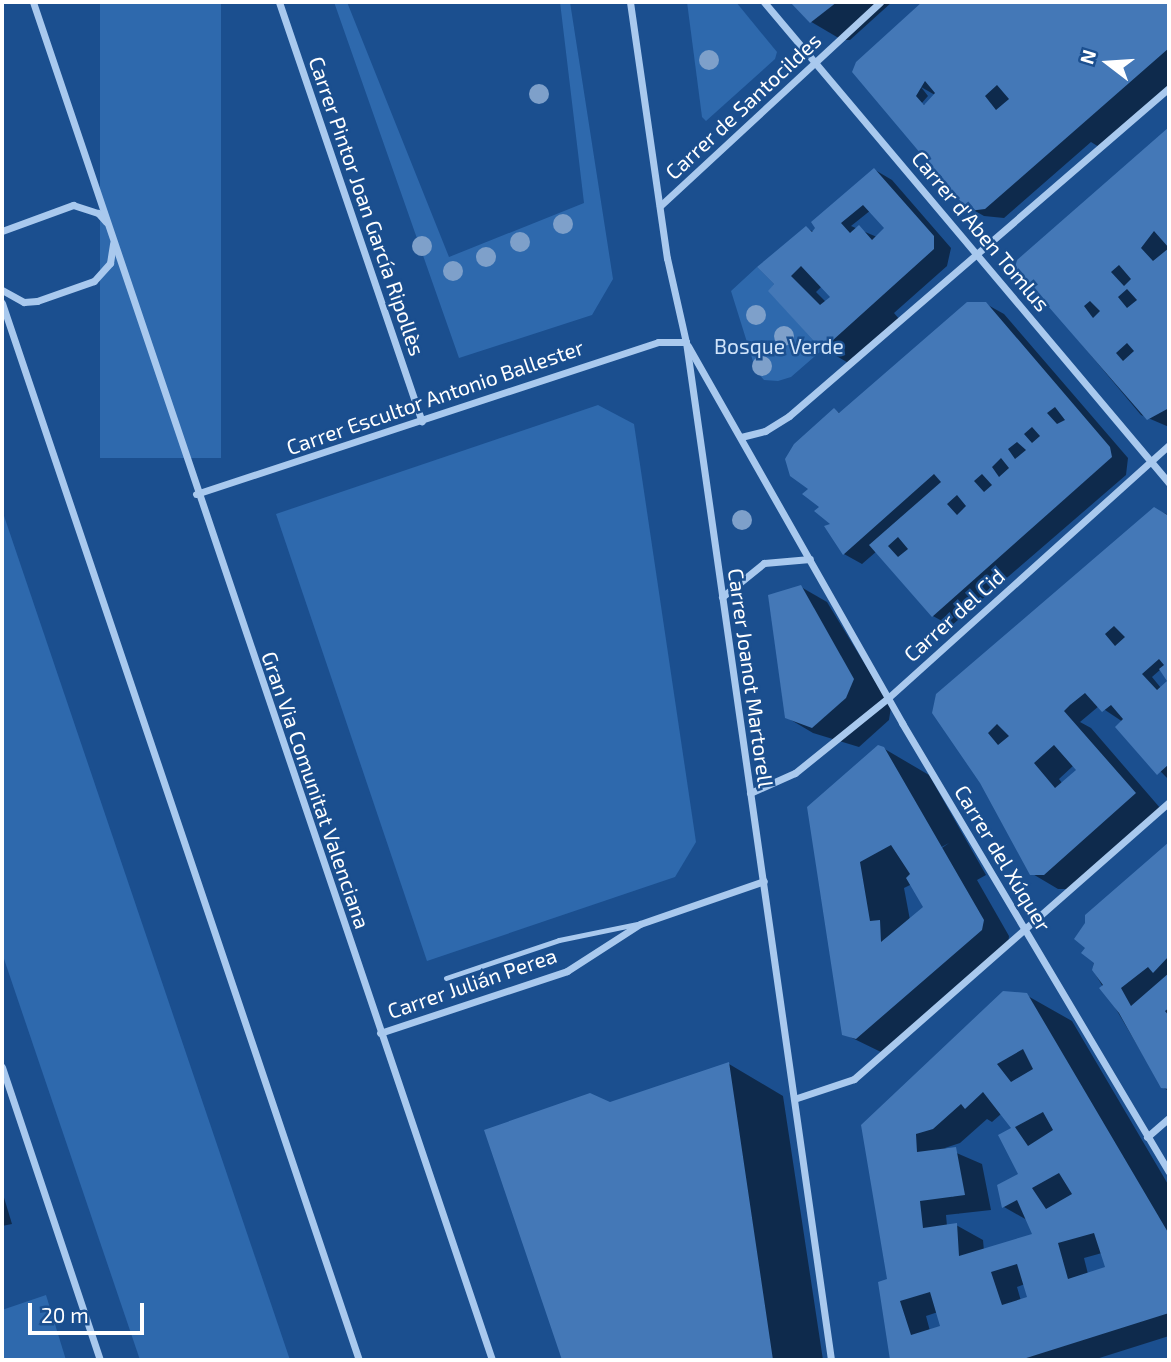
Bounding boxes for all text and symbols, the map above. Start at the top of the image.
street label: Carrer de Santocildes [660,27,826,185]
north arrow [1073,28,1143,98]
text: N [1074,47,1100,67]
street label: Carrer Pintor Joan García Ripollès [304,52,430,360]
street label: Carrer d'Aben Tomlus [906,145,1056,317]
park label: Bosque Verde [714,333,844,359]
street label: Carrer Escultor Antonio Ballester [282,334,588,460]
street label: Carrer del Cid [898,563,1010,667]
street label: Carrer Joanot Martorell [723,566,779,790]
street label: Gran Via Comunitat Valenciana [257,648,375,932]
street label: Carrer del Xúquer [949,780,1057,936]
street label: Carrer Julián Perea [384,942,560,1024]
scale bar [32,1288,147,1332]
text: 20 m [41,1302,89,1327]

